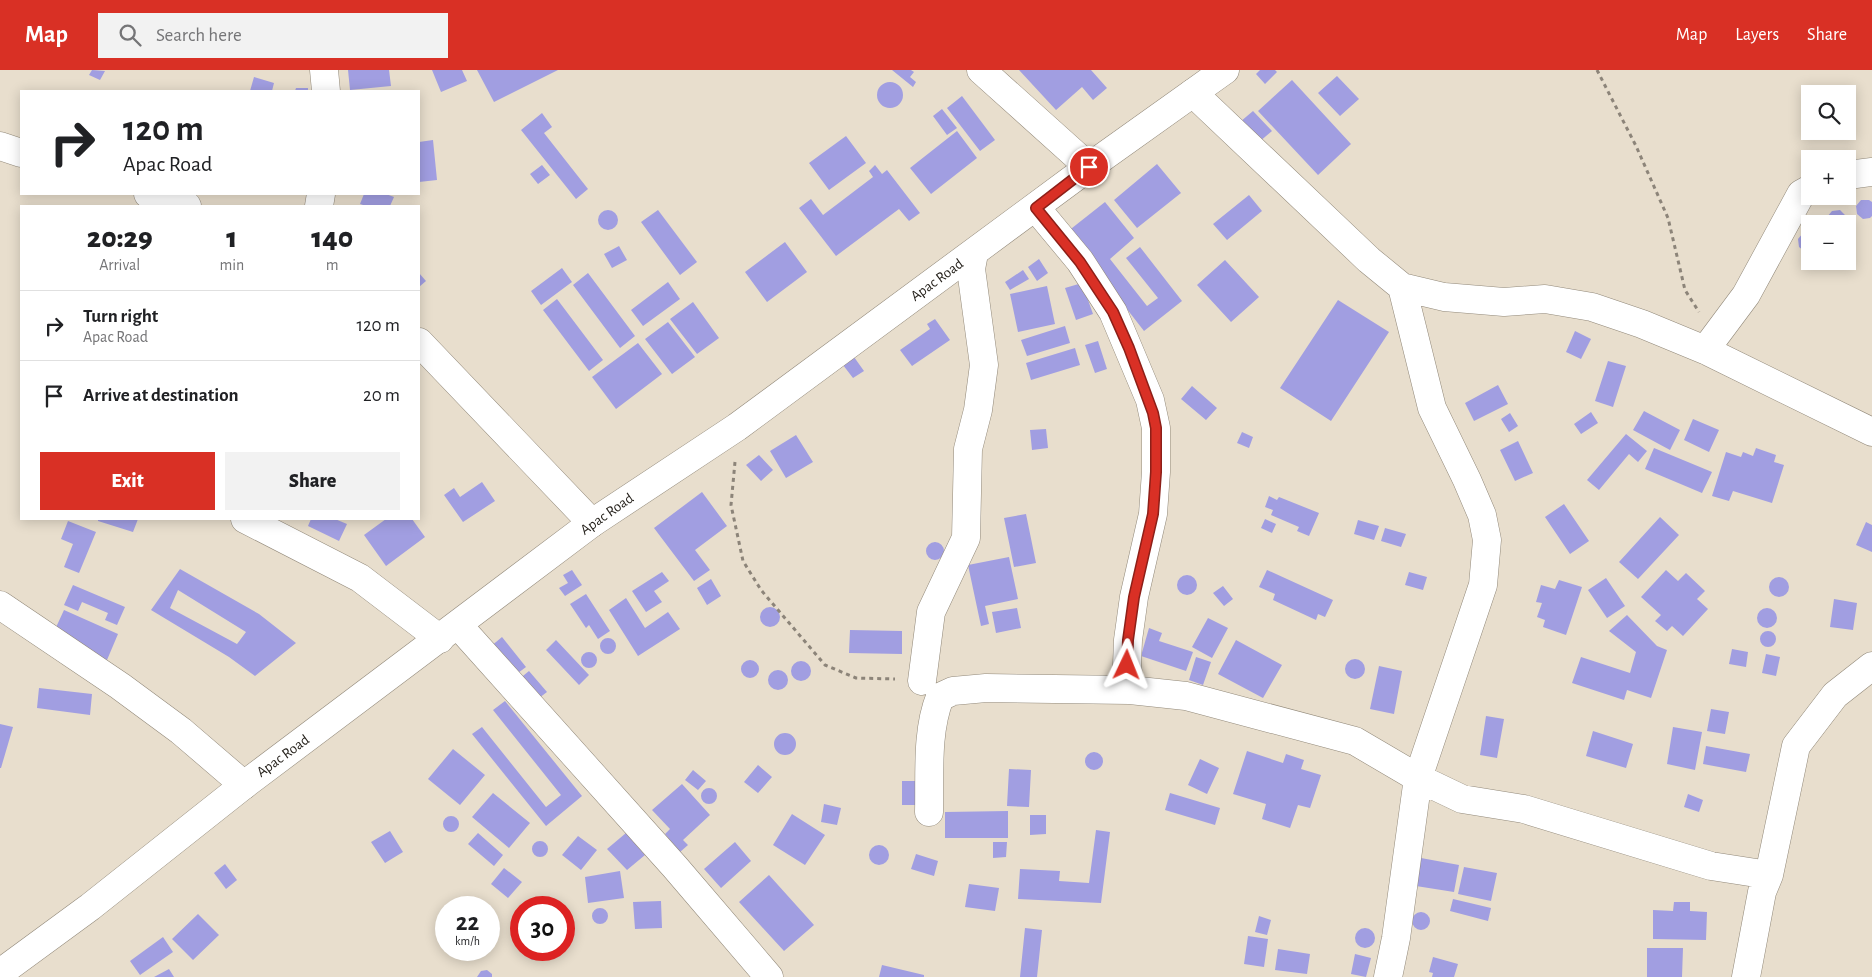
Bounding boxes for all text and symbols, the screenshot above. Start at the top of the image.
search box [98,13,448,58]
icon: search [116,21,144,49]
text: Map [25,23,68,47]
text: Search here [156,26,242,45]
text: Map [1676,26,1707,44]
text: Layers [1735,26,1779,44]
text: Share [1807,26,1847,44]
map controls [1801,85,1856,270]
button: search [1801,85,1856,140]
icon: right [40,110,105,175]
text: 120 m [123,112,204,147]
pin [1068,146,1110,188]
button: + [1801,150,1856,205]
text: Apac Road [123,153,212,175]
icon: arrive [1075,153,1103,181]
button: − [1801,215,1856,270]
text: 20:29 [87,223,153,253]
text: 1 [226,223,237,253]
text: 140 [311,223,353,253]
street label: Apac Road [908,256,966,304]
text: Arrival [99,257,140,273]
text: min [219,257,244,273]
text: m [326,257,339,273]
text: Turn right [83,307,158,326]
icon: right [40,312,68,340]
text: 120 m [356,316,400,335]
text: Apac Road [83,329,148,345]
icon: arrive [40,382,68,410]
text: Arrive at destination [83,386,239,405]
text: 20 m [363,386,400,405]
button: Exit [40,452,215,510]
button: Share [225,452,400,510]
street label: Apac Road [578,490,636,538]
position arrow [1100,638,1152,690]
street label: Apac Road [254,732,312,780]
speed limit sign: 30 [510,896,575,961]
text: 22 [456,910,479,935]
text: km/h [455,935,480,947]

